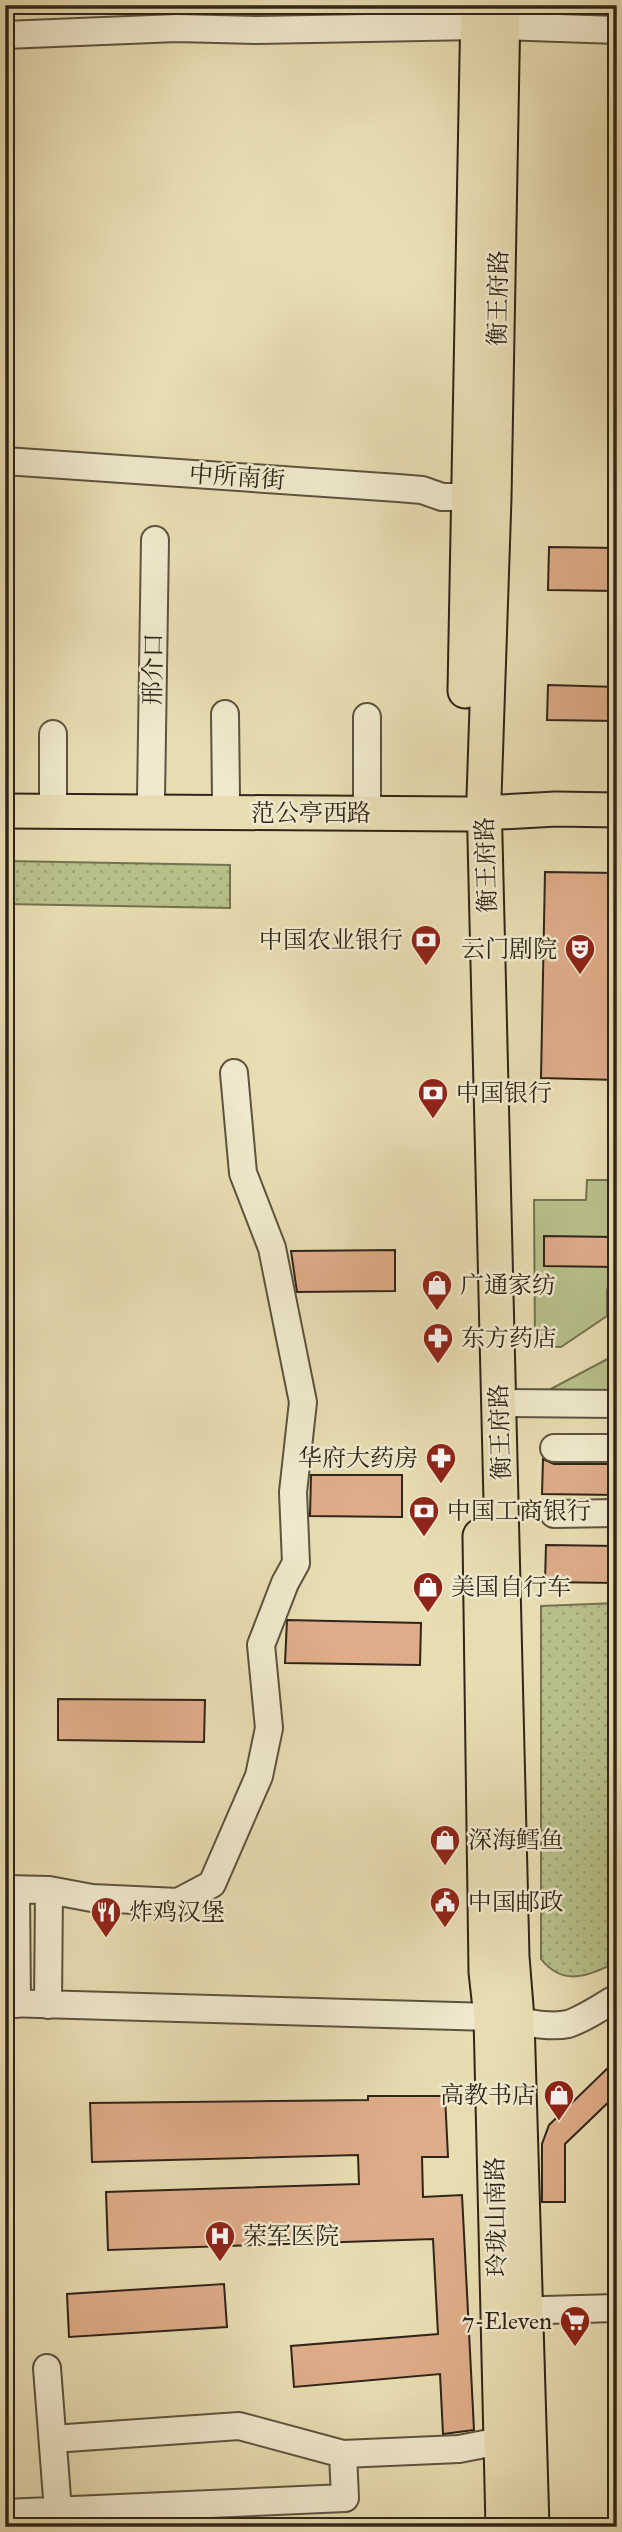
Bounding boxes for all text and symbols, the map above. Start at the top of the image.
street label: 衡王府路 [482,250,514,346]
street label: 中所南街 [188,459,286,495]
street label: 邢介口 [137,633,169,705]
street label: 范公亭西路 [251,798,371,828]
street label: 衡王府路 [469,817,503,913]
bank icon: 中国农业银行 [409,923,443,967]
place label: 中国农业银行 [259,925,403,955]
theatre icon: 云门剧院 [563,932,597,976]
place label: 云门剧院 [461,934,557,964]
bank icon: 中国银行 [416,1076,450,1120]
place label: 中国银行 [456,1078,552,1108]
shop icon: 广通家纺 [420,1268,454,1312]
place label: 广通家纺 [460,1270,556,1300]
pharmacy icon: 东方药店 [421,1321,455,1365]
place label: 东方药店 [461,1323,557,1353]
street label: 衡王府路 [483,1384,517,1480]
pharmacy icon: 华府大药房 [424,1441,458,1485]
place label: 华府大药房 [298,1443,418,1473]
bank icon: 中国工商银行 [407,1494,441,1538]
place label: 中国工商银行 [447,1496,591,1526]
shop icon: 美国自行车 [411,1570,445,1614]
place label: 美国自行车 [451,1572,571,1602]
shop icon: 深海鳕鱼 [428,1823,462,1867]
place label: 深海鳕鱼 [468,1825,564,1855]
public building icon: 中国邮政 [428,1885,462,1929]
place label: 中国邮政 [468,1887,564,1917]
restaurant icon: 炸鸡汉堡 [89,1895,123,1939]
place label: 炸鸡汉堡 [129,1897,225,1927]
shop icon: 高教书店 [542,2078,576,2122]
place label: 高教书店 [440,2080,536,2110]
street label: 玲珑山南路 [480,2157,512,2277]
hospital icon: 荣军医院 [203,2219,237,2263]
place label: 荣军医院 [243,2221,339,2251]
supermarket icon: 7-Eleven [558,2304,592,2348]
place label: 7-Eleven [462,2306,552,2336]

